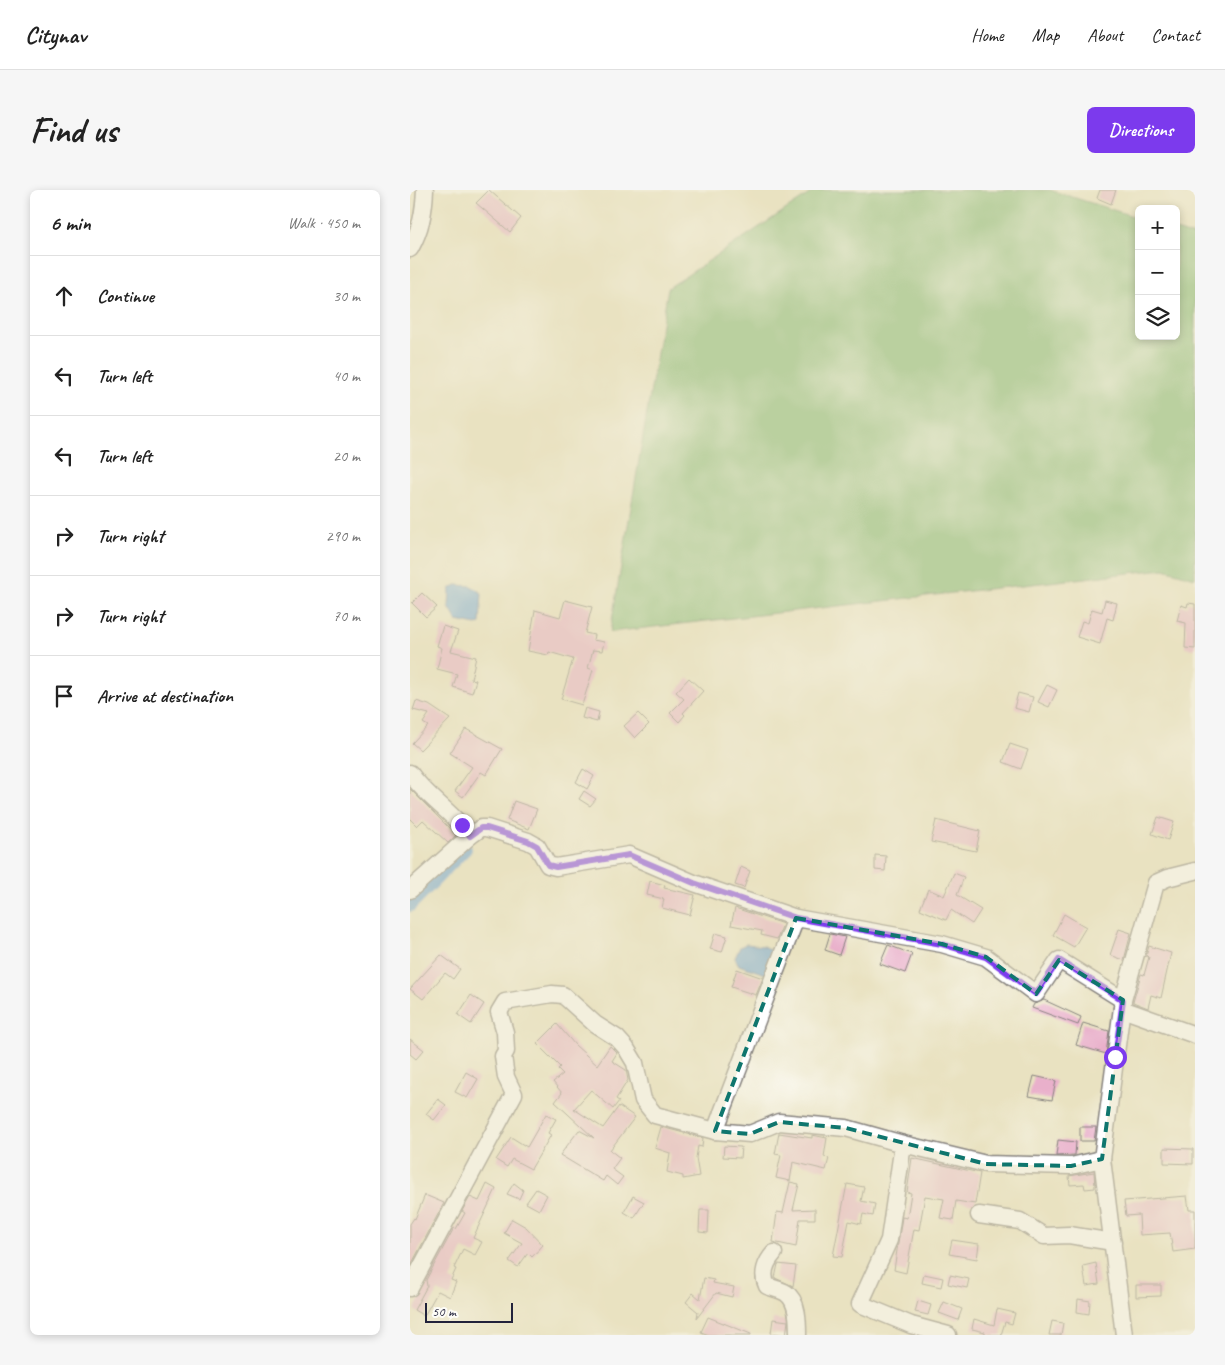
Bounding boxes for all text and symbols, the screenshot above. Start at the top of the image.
text: Citynav [25,20,86,50]
text: Home [971,24,1004,46]
text: Map [1032,24,1059,46]
text: About [1087,24,1123,46]
text: Contact [1151,24,1200,46]
button: Directions [1087,107,1195,153]
text: Find us [30,108,117,153]
map controls [1135,205,1180,340]
button: + [1135,205,1180,250]
text: 6 min [50,210,91,236]
text: Walk · 450 m [288,213,360,233]
button: − [1135,250,1180,295]
icon: ahead [50,282,78,310]
text: Continue [97,284,154,308]
text: 30 m [333,286,360,306]
button: layers [1135,295,1180,340]
icon: left [50,362,78,390]
text: Turn left [97,364,152,388]
text: 40 m [333,366,360,386]
icon: left [50,442,78,470]
text: Turn left [97,444,152,468]
text: 20 m [333,446,360,466]
icon: right [50,522,78,550]
text: Turn right [97,524,164,548]
text: 290 m [326,526,360,546]
icon: right [50,602,78,630]
text: Turn right [97,604,164,628]
text: 70 m [333,606,360,626]
icon: arrive [50,682,78,710]
text: Arrive at destination [97,684,233,708]
route end [451,814,474,837]
route start [1104,1046,1127,1069]
scale bar [425,1300,512,1323]
text: 50 m [432,1303,456,1320]

